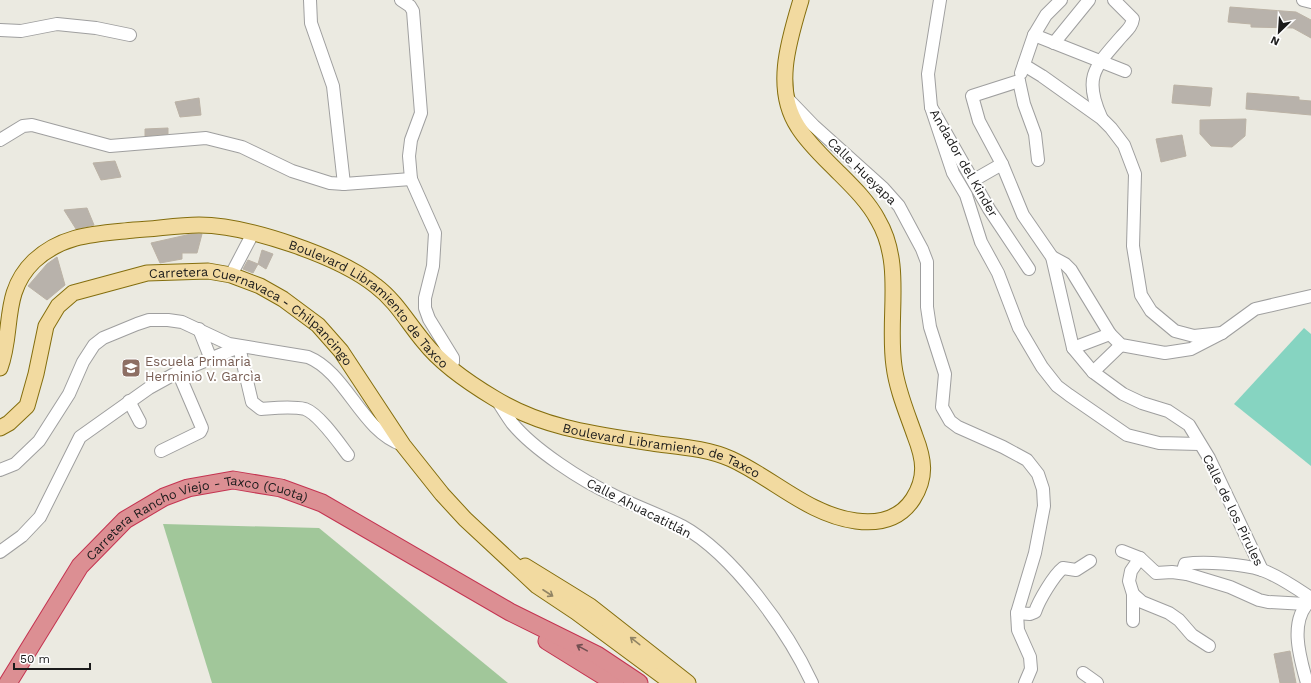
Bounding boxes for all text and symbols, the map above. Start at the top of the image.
north arrow [1259,12,1299,52]
text: N [1269,33,1281,48]
street label: Andador del Kinder [927,106,1001,220]
street label: Calle Hueyapa [824,134,900,208]
street label: Boulevard Libramiento de Taxco [287,236,452,371]
street label: Carretera Cuernavaca - Chilpancingo [149,263,356,368]
place label: Escuela Primaria Herminio V. Garcìa [145,354,262,384]
school or university icon: Escuela Primaria Herminio V. Garcìa [120,357,142,379]
street label: Boulevard Libramiento de Taxco [561,420,763,481]
street label: Calle de los Pirules [1199,452,1267,568]
street label: Carretera Rancho Viejo - Taxco (Cuota) [83,472,310,563]
street label: Calle Ahuacatitlán [584,475,694,541]
one-way arrow [542,590,554,598]
one-way arrow [630,637,641,645]
one-way arrow [577,643,589,651]
scale bar [14,645,90,671]
text: 50 m [20,652,50,666]

